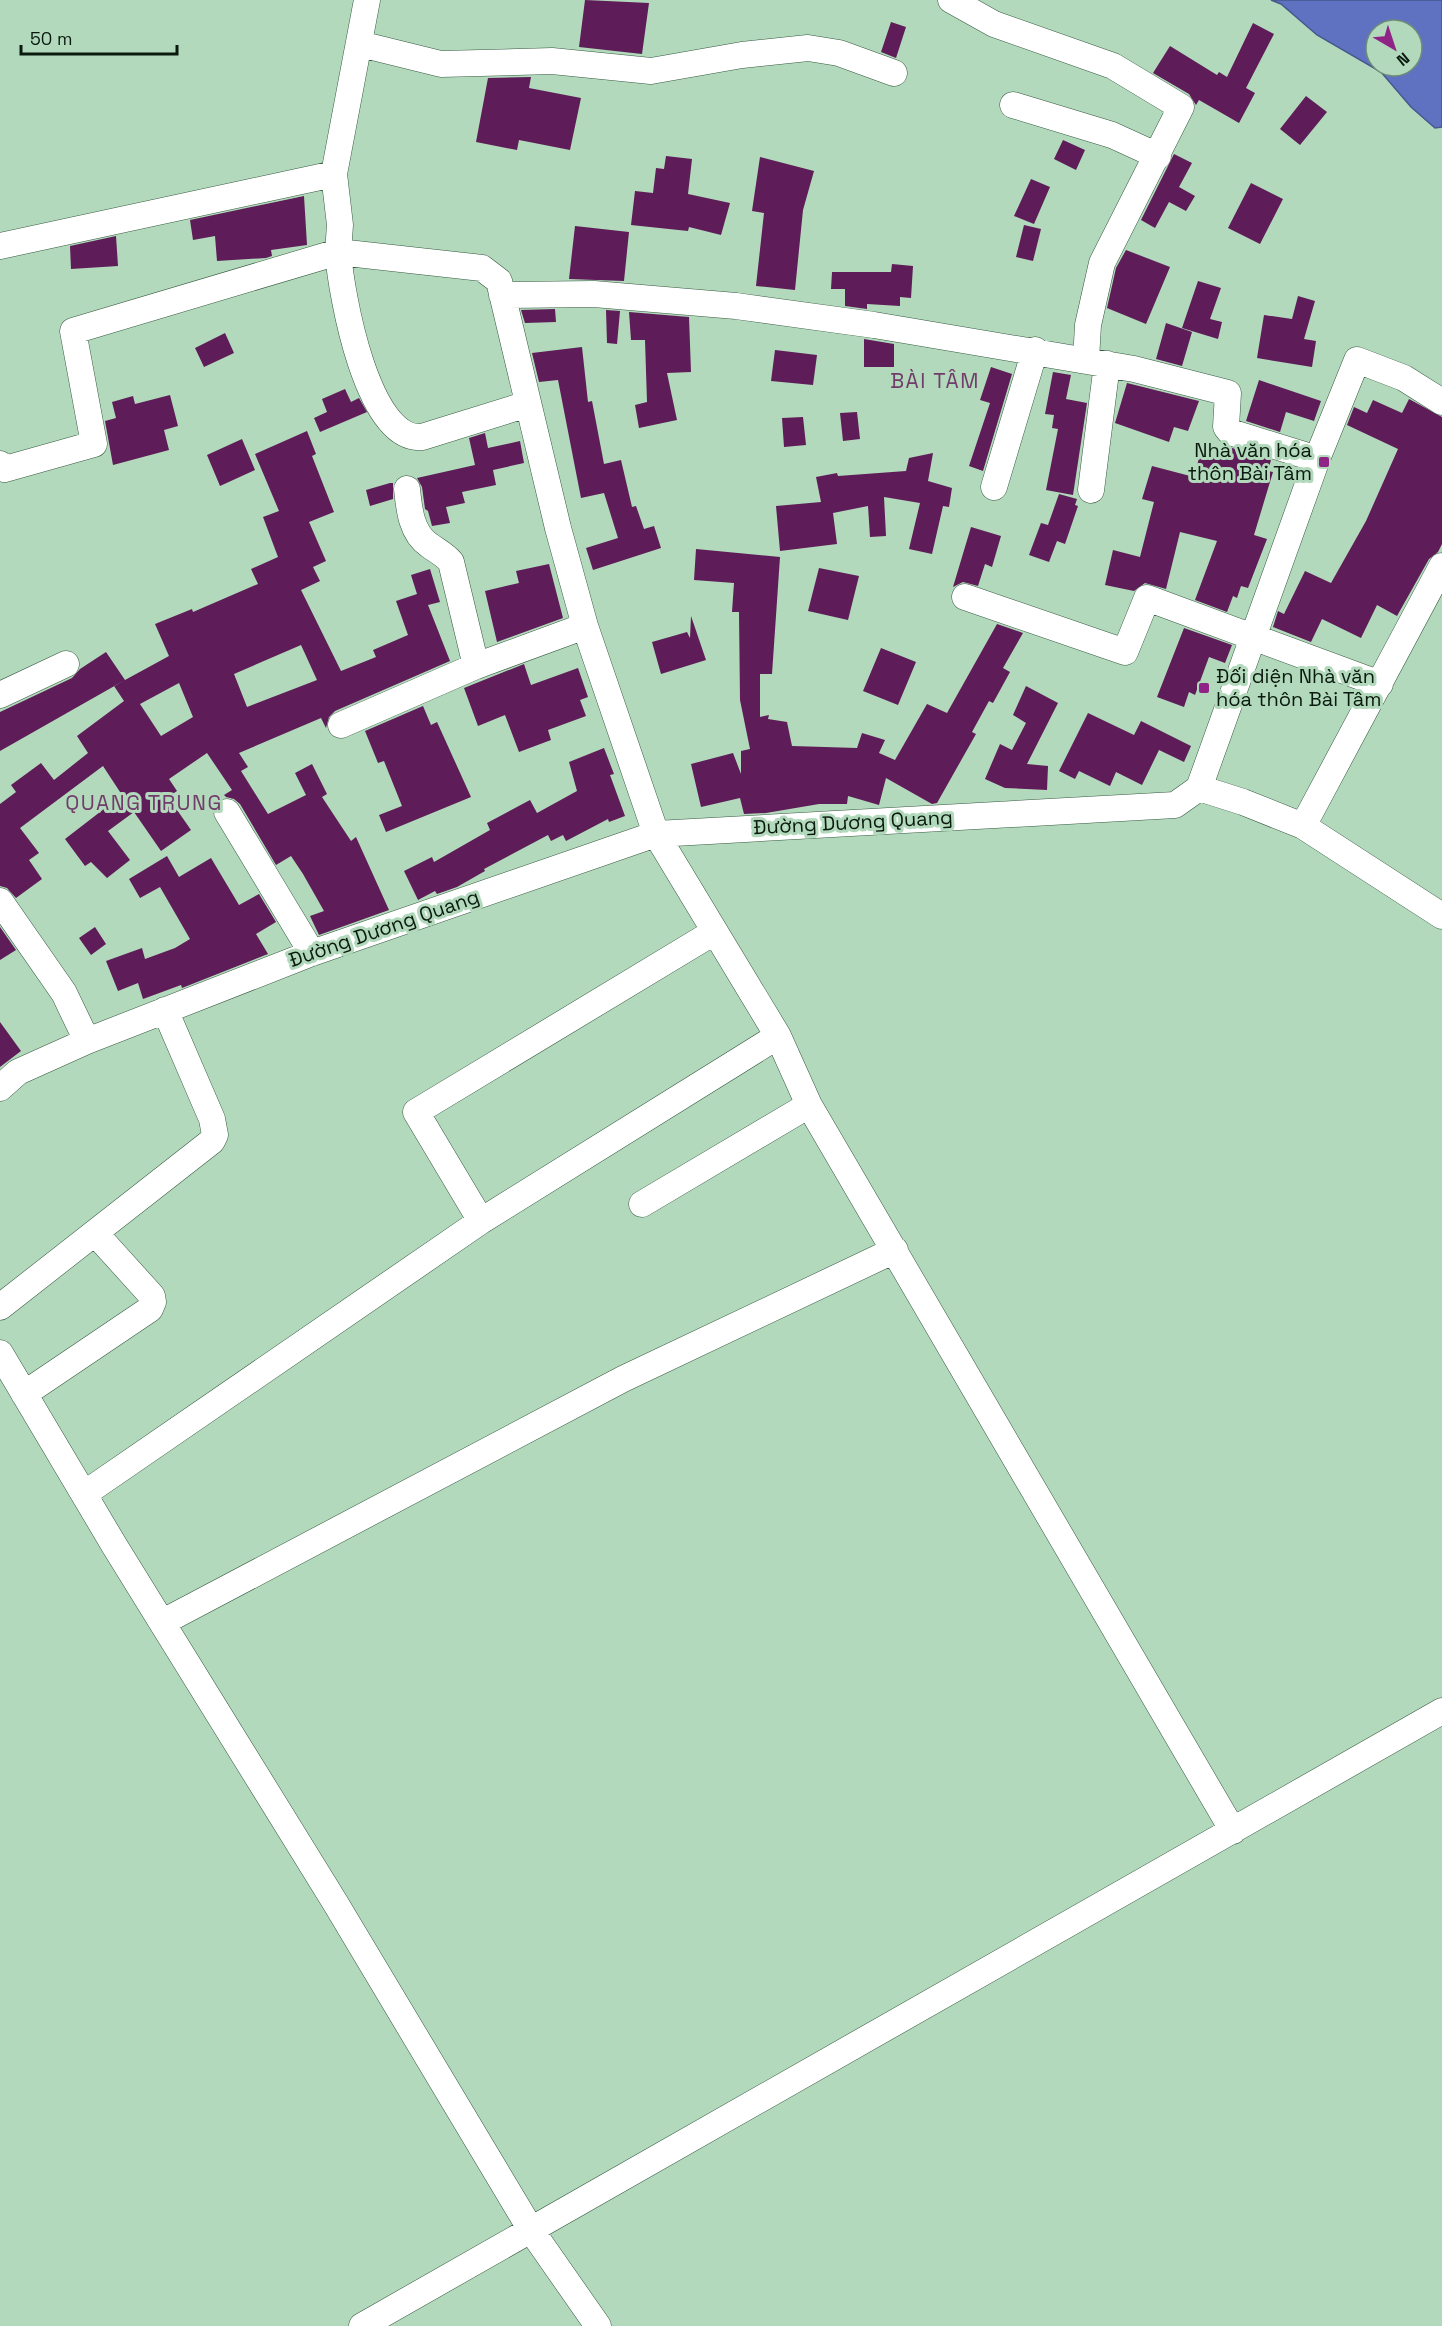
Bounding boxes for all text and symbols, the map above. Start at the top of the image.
scale bar [21,18,177,56]
north arrow [1364,18,1424,78]
text: 50 m [30,27,72,50]
text: N [1392,48,1414,71]
district label: BÀI TÂM [890,367,980,394]
place label: Nhà văn hóa thôn Bài Tâm [1188,437,1312,486]
marker: Nhà văn hóa thôn Bài Tâm [1317,455,1331,469]
place label: Đối diện Nhà văn hóa thôn Bài Tâm [1216,663,1381,712]
marker: Đối diện Nhà văn hóa thôn Bài Tâm [1197,681,1211,695]
district label: QUANG TRUNG [65,789,223,816]
street label: Đường Dương Quang [753,804,953,840]
street label: Đường Dương Quang [285,883,483,973]

